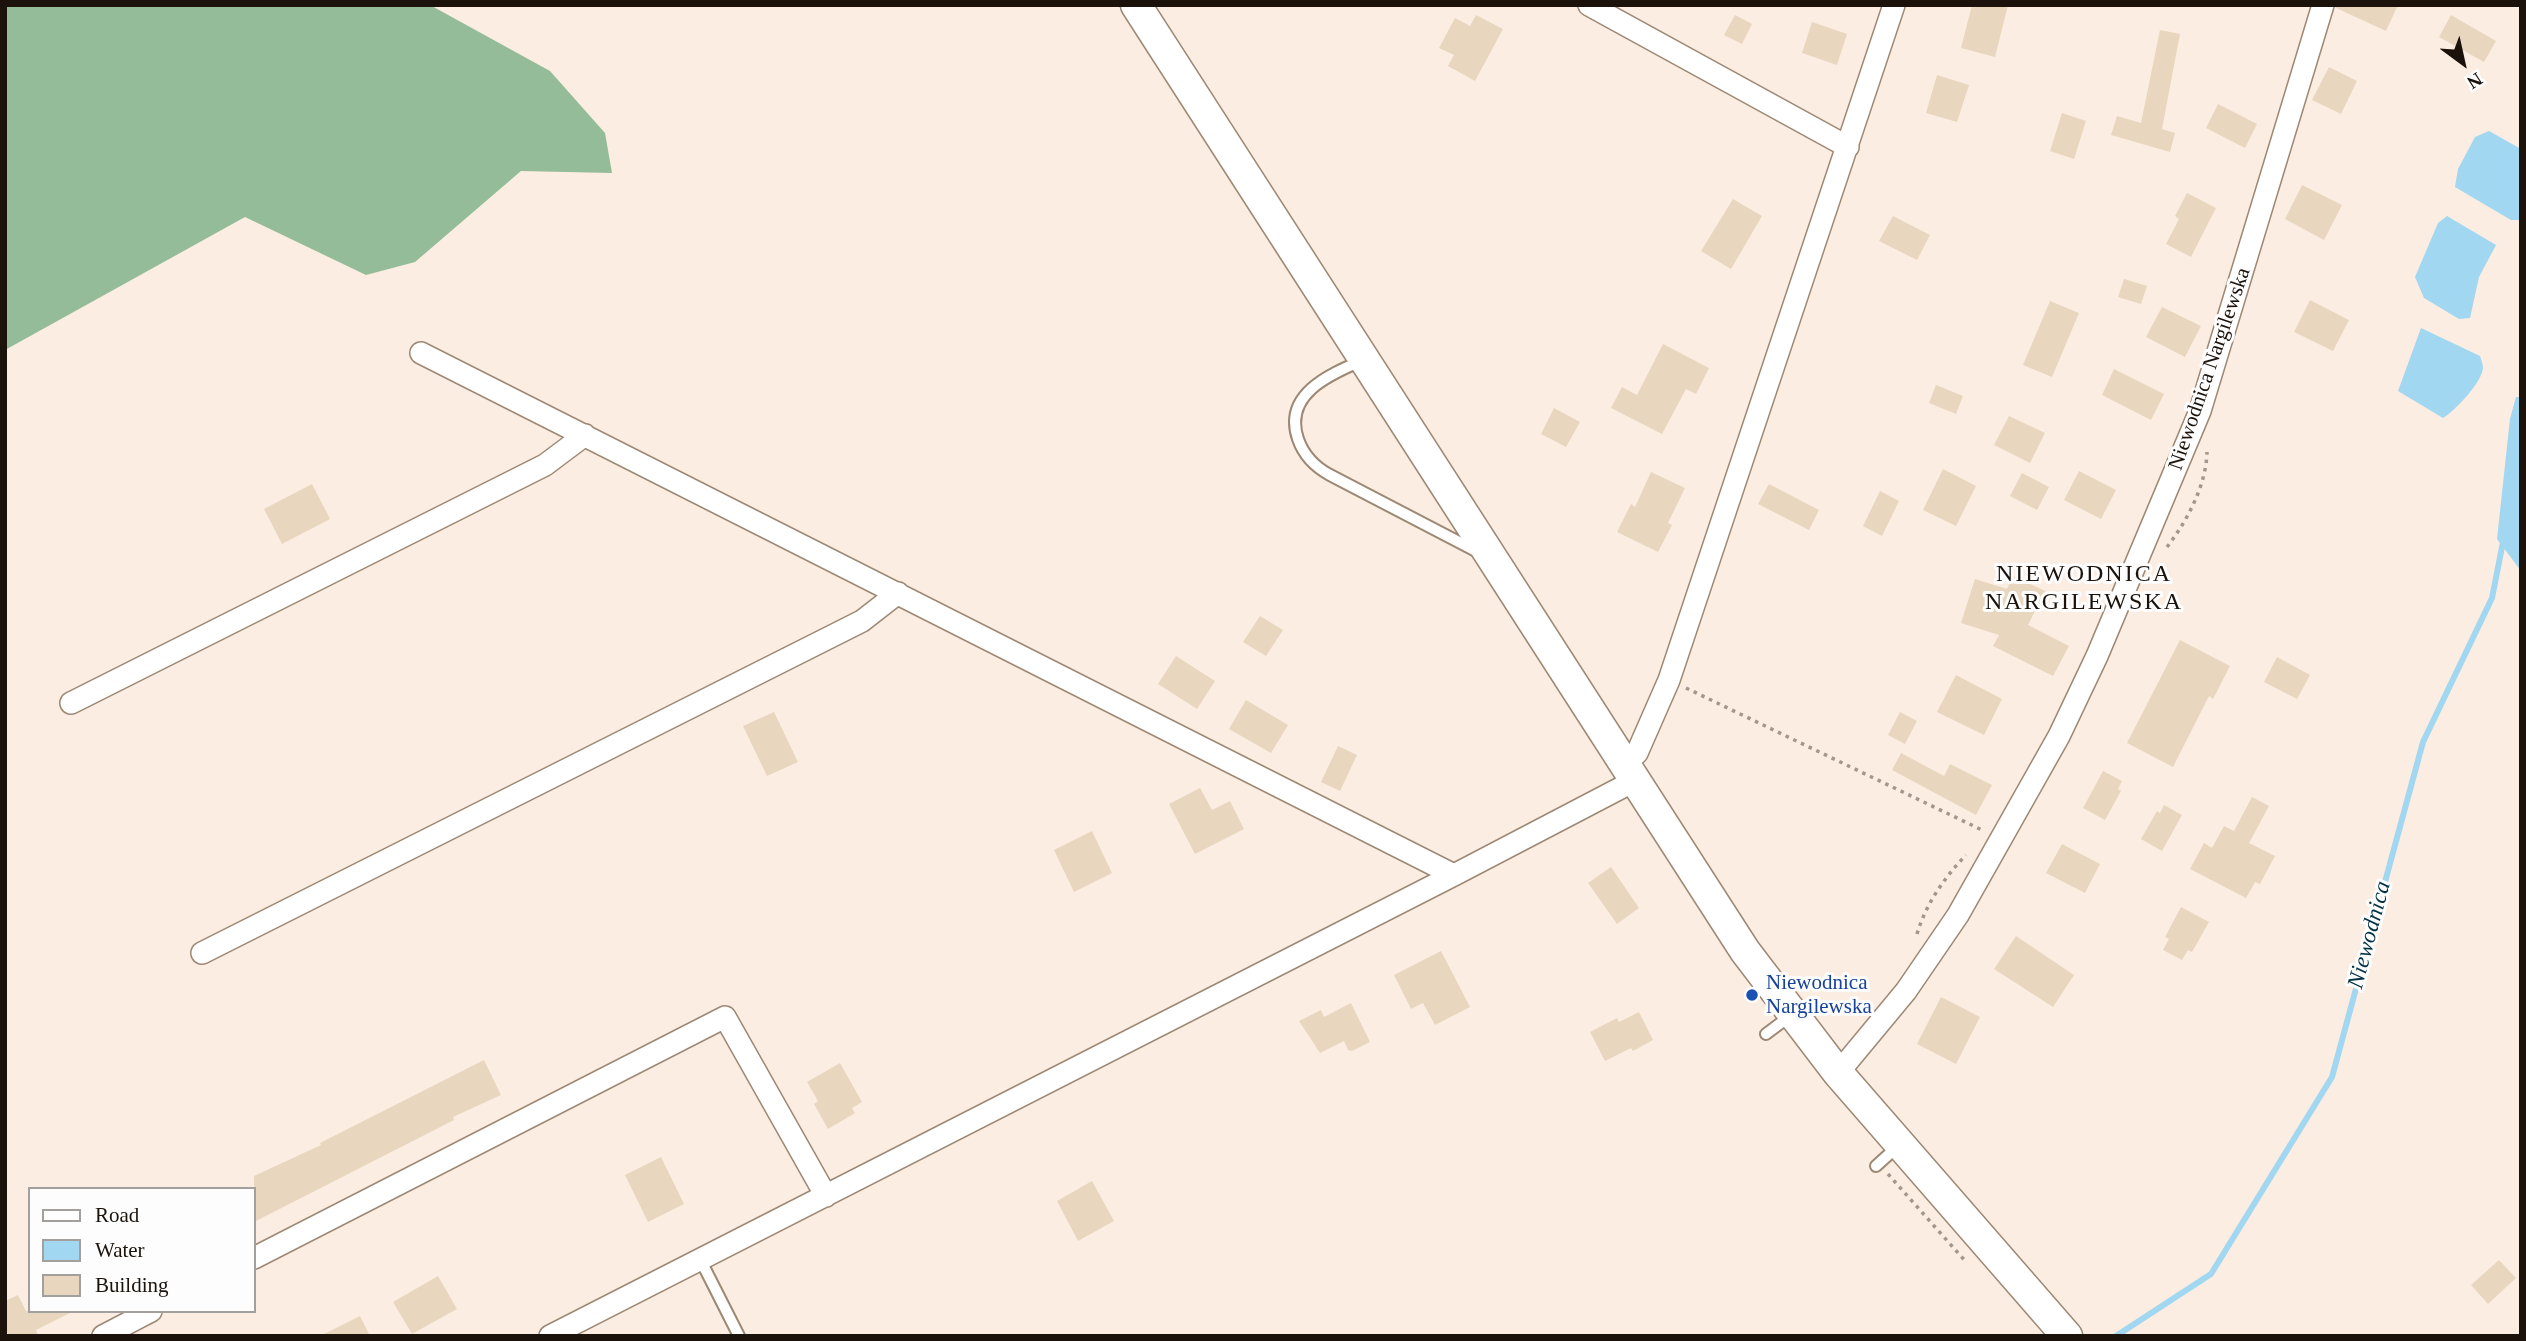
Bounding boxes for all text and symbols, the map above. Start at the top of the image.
north arrow [2428,28,2498,98]
text: N [2463,68,2486,94]
street label: Niewodnica Nargilewska [2164,264,2256,474]
district label: NIEWODNICA NARGILEWSKA [1986,561,2182,617]
water label: Niewodnica [2342,878,2398,992]
place label: Niewodnica Nargilewska [1766,970,1872,1020]
marker: Niewodnica Nargilewska [1744,987,1760,1003]
legend [28,1187,256,1313]
text: Road [95,1203,139,1227]
text: Water [95,1238,145,1262]
text: Building [95,1273,169,1297]

